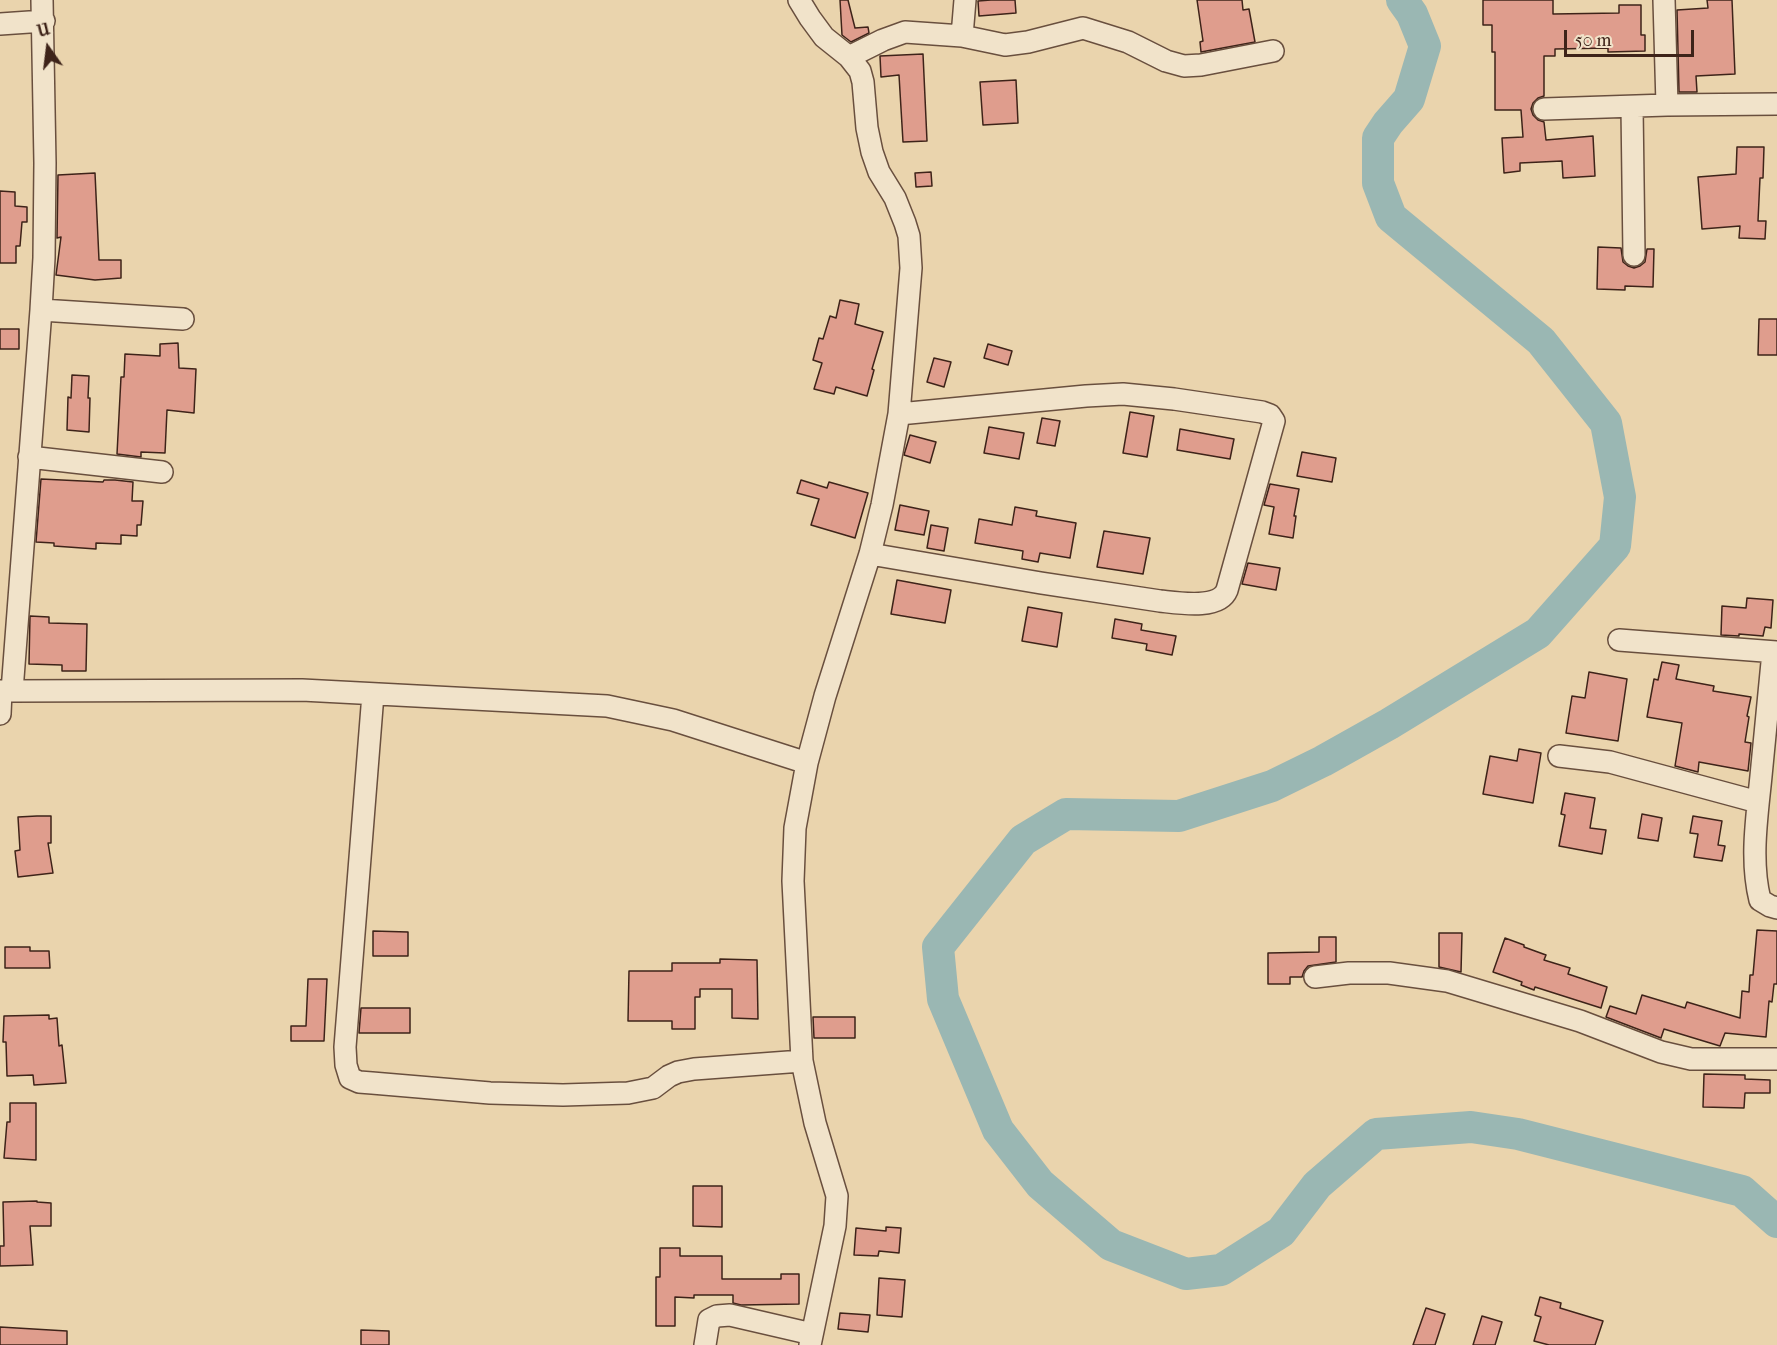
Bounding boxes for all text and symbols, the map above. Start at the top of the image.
north arrow [18,18,78,78]
scale bar [1567,18,1698,56]
text: U [35,19,52,41]
text: 50 m [1575,30,1611,51]

